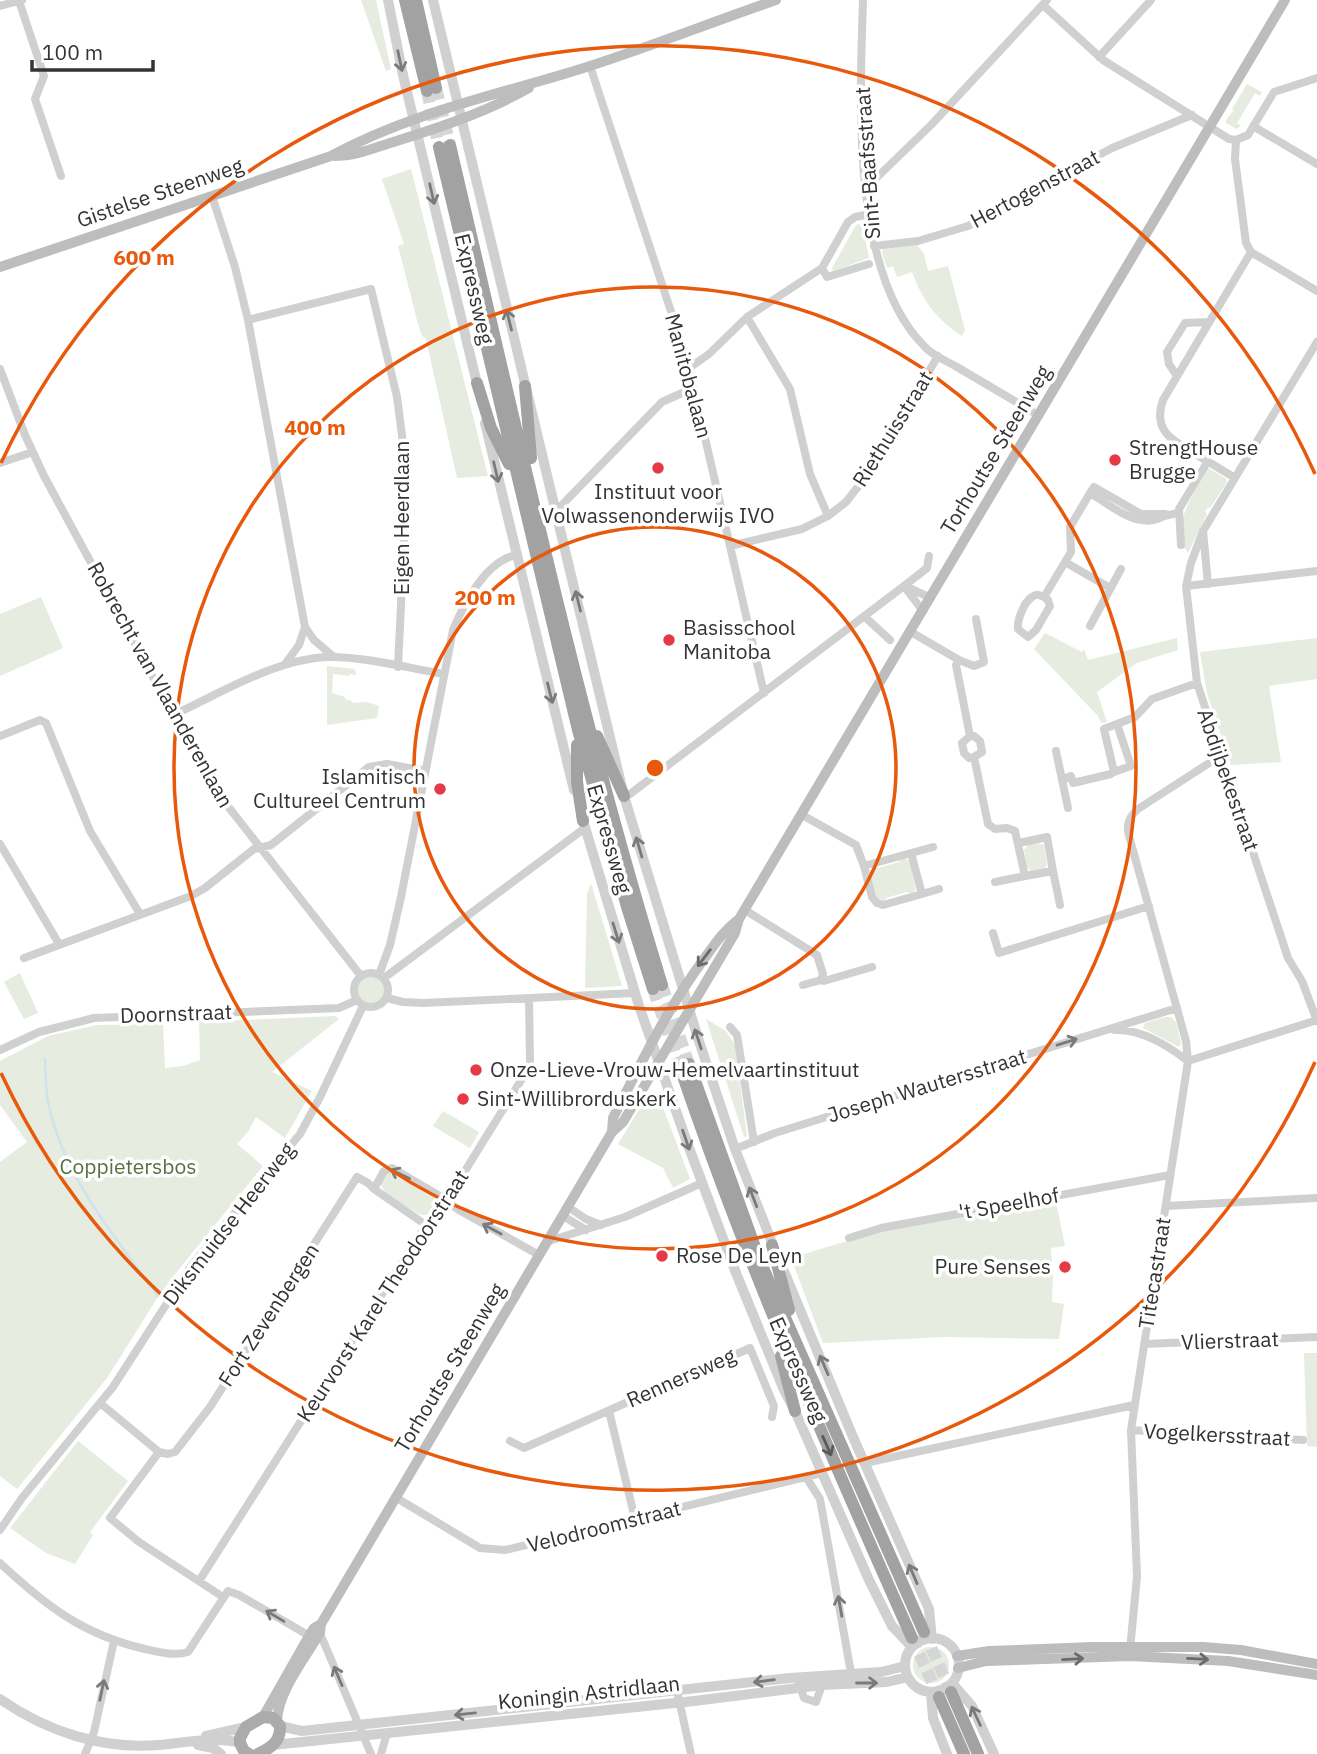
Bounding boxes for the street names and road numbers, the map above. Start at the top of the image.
street label: Sint-Baafsstraat [848,86,886,240]
street label: Hertogenstraat [965,142,1104,234]
street label: Gistelse Steenweg [73,150,247,234]
street label: Expressweg [449,231,501,347]
street label: Manitobalaan [659,310,719,441]
street label: Torhoutse Steenweg [933,360,1057,539]
street label: Riethuisstraat [845,365,939,492]
street label: Eigen Heerdlaan [387,441,415,595]
street label: Robrecht van Vlaanderenlaan [81,557,240,812]
street label: Abdijbekestraat [1191,705,1266,855]
street label: Expressweg [581,781,639,897]
street label: Doornstraat [119,997,232,1029]
street label: Joseph Wautersstraat [824,1041,1030,1129]
street label: Diksmuidse Heerweg [156,1136,301,1310]
street label: Keurvorst Karel Theodoorstraat [290,1164,474,1427]
street label: 't Speelhof [957,1180,1061,1226]
street label: Titecastraat [1131,1215,1177,1331]
street label: Fort Zevenbergen [211,1237,325,1391]
street label: Torhoutse Steenweg [387,1278,511,1457]
street label: Expressweg [763,1312,835,1427]
street label: Vlierstraat [1181,1324,1279,1356]
street label: Rennersweg [622,1341,739,1414]
street label: Vogelkersstraat [1143,1416,1291,1452]
street label: Velodroomstraat [524,1493,684,1559]
street label: Koningin Astridlaan [496,1669,681,1715]

